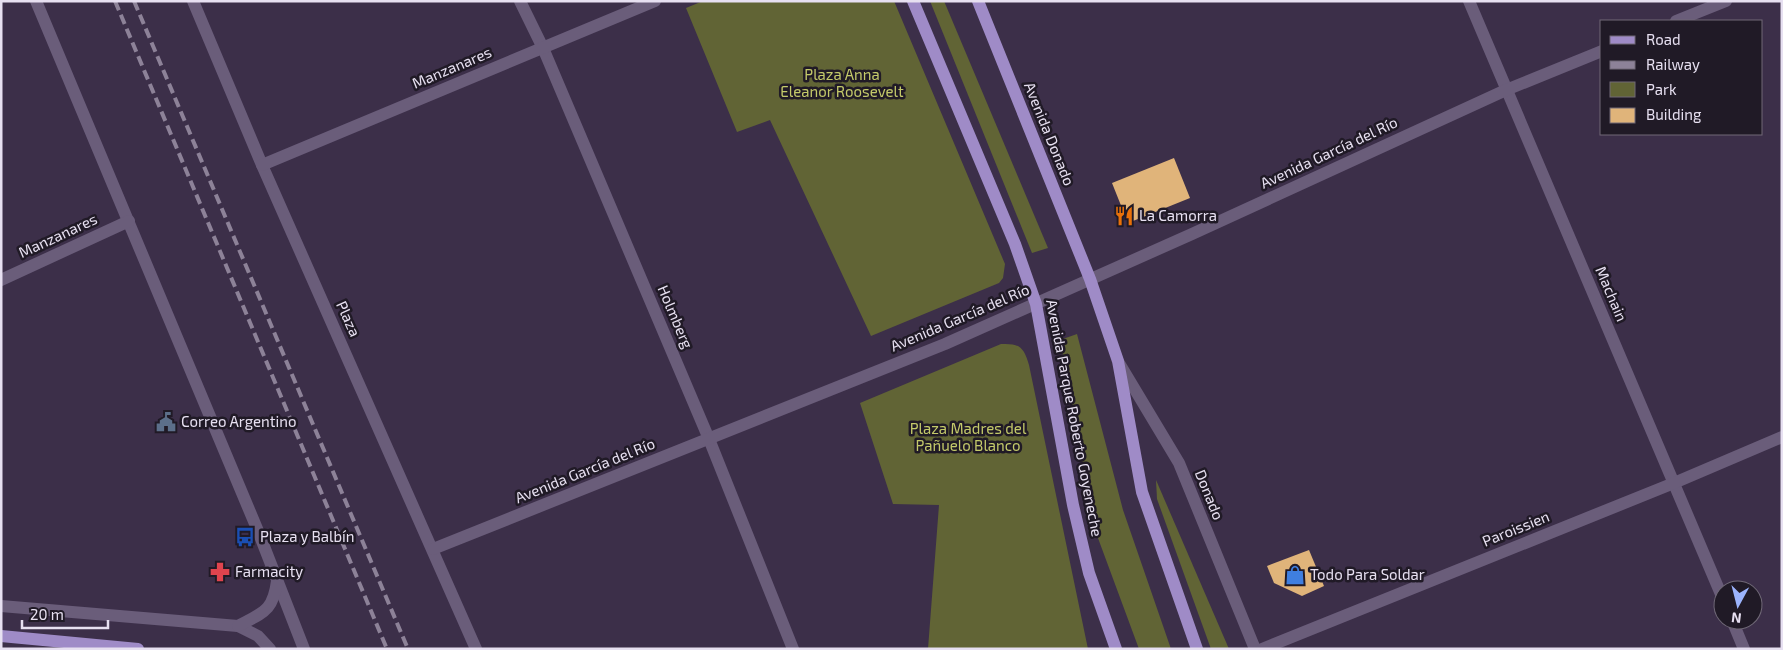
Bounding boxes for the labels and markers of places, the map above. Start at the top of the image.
restaurant icon: La Camorra [1113,205,1135,227]
place label: La Camorra [1139,206,1217,224]
public building icon: Correo Argentino [155,411,177,433]
place label: Correo Argentino [181,412,297,430]
bus stop icon: Plaza y Balbín [234,526,256,548]
place label: Plaza y Balbín [260,527,354,545]
pharmacy icon: Farmacity [209,561,231,583]
place label: Farmacity [235,562,303,580]
shop icon: Todo Para Soldar [1284,564,1306,586]
place label: Todo Para Soldar [1310,565,1425,583]

